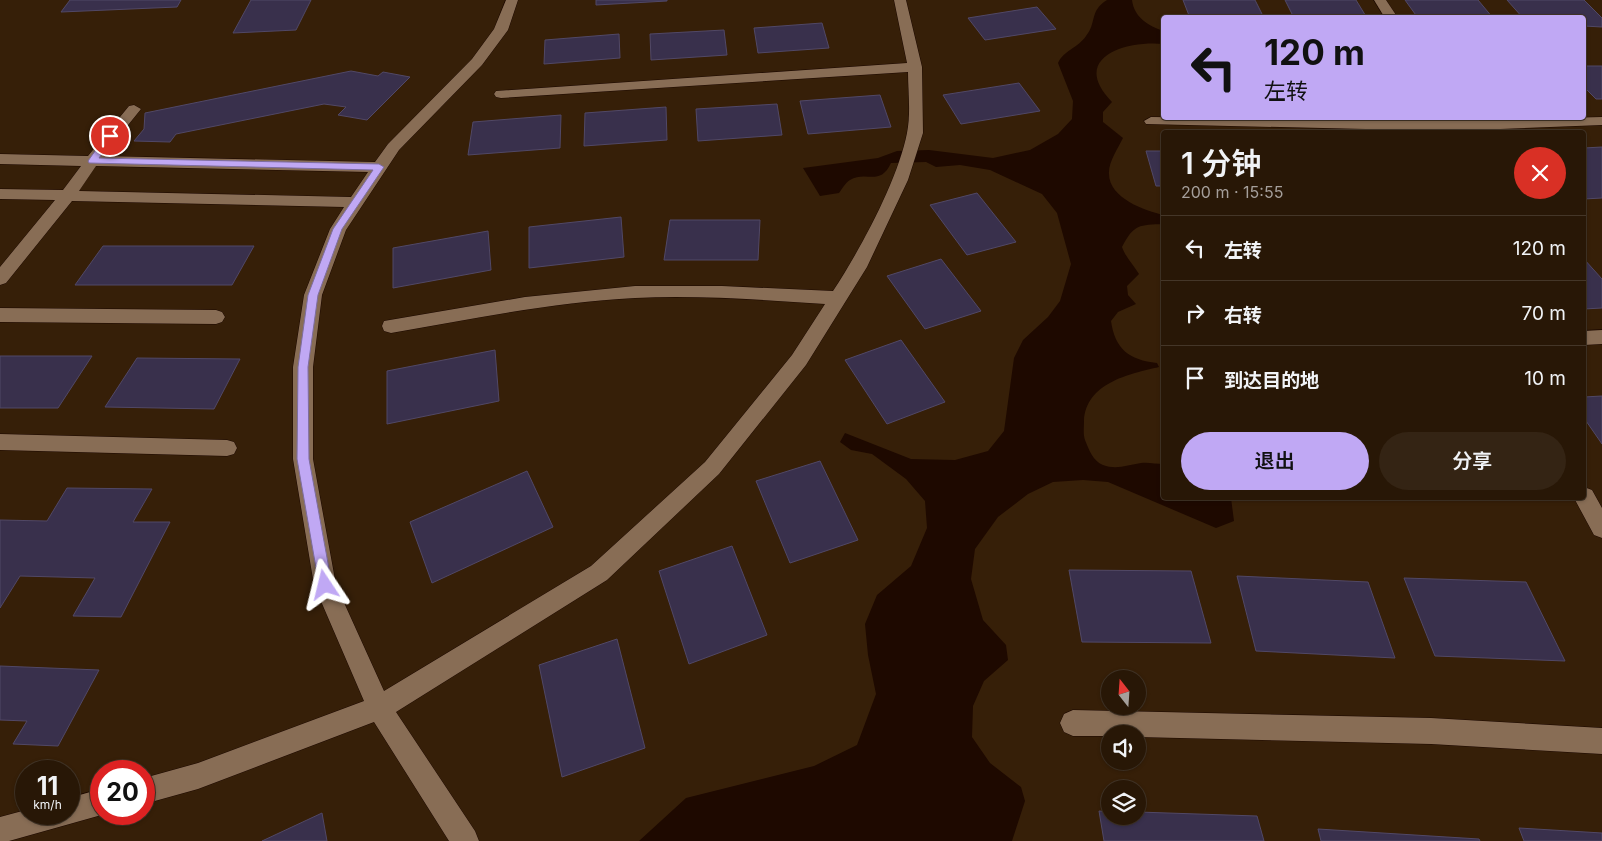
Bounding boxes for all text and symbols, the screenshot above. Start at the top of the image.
text: 120 m [1264,31,1365,73]
icon: left [1181,35,1246,100]
text: 左转 [1264,78,1308,104]
pin [89,115,131,157]
icon: arrive [96,122,124,150]
text: 1 分钟 [1181,145,1261,181]
button: close [1514,147,1566,199]
text: 200 m · 15:55 [1181,182,1283,202]
icon: left [1181,234,1209,262]
text: 120 m [1513,237,1566,260]
text: 左转 [1224,239,1262,262]
icon: right [1181,299,1209,327]
text: 70 m [1522,302,1566,325]
text: 右转 [1224,304,1262,327]
icon: arrive [1181,364,1209,392]
text: 10 m [1524,367,1566,390]
text: 到达目的地 [1224,369,1319,392]
button: 退出 [1181,432,1369,490]
button: 分享 [1379,432,1566,490]
position arrow [298,558,350,610]
north arrow [1101,670,1146,715]
map controls [1101,670,1146,825]
button: sound [1101,725,1146,770]
speed limit sign: 20 [90,760,155,825]
text: 11 [37,771,58,801]
button: layers [1101,780,1146,825]
text: km/h [33,797,62,812]

